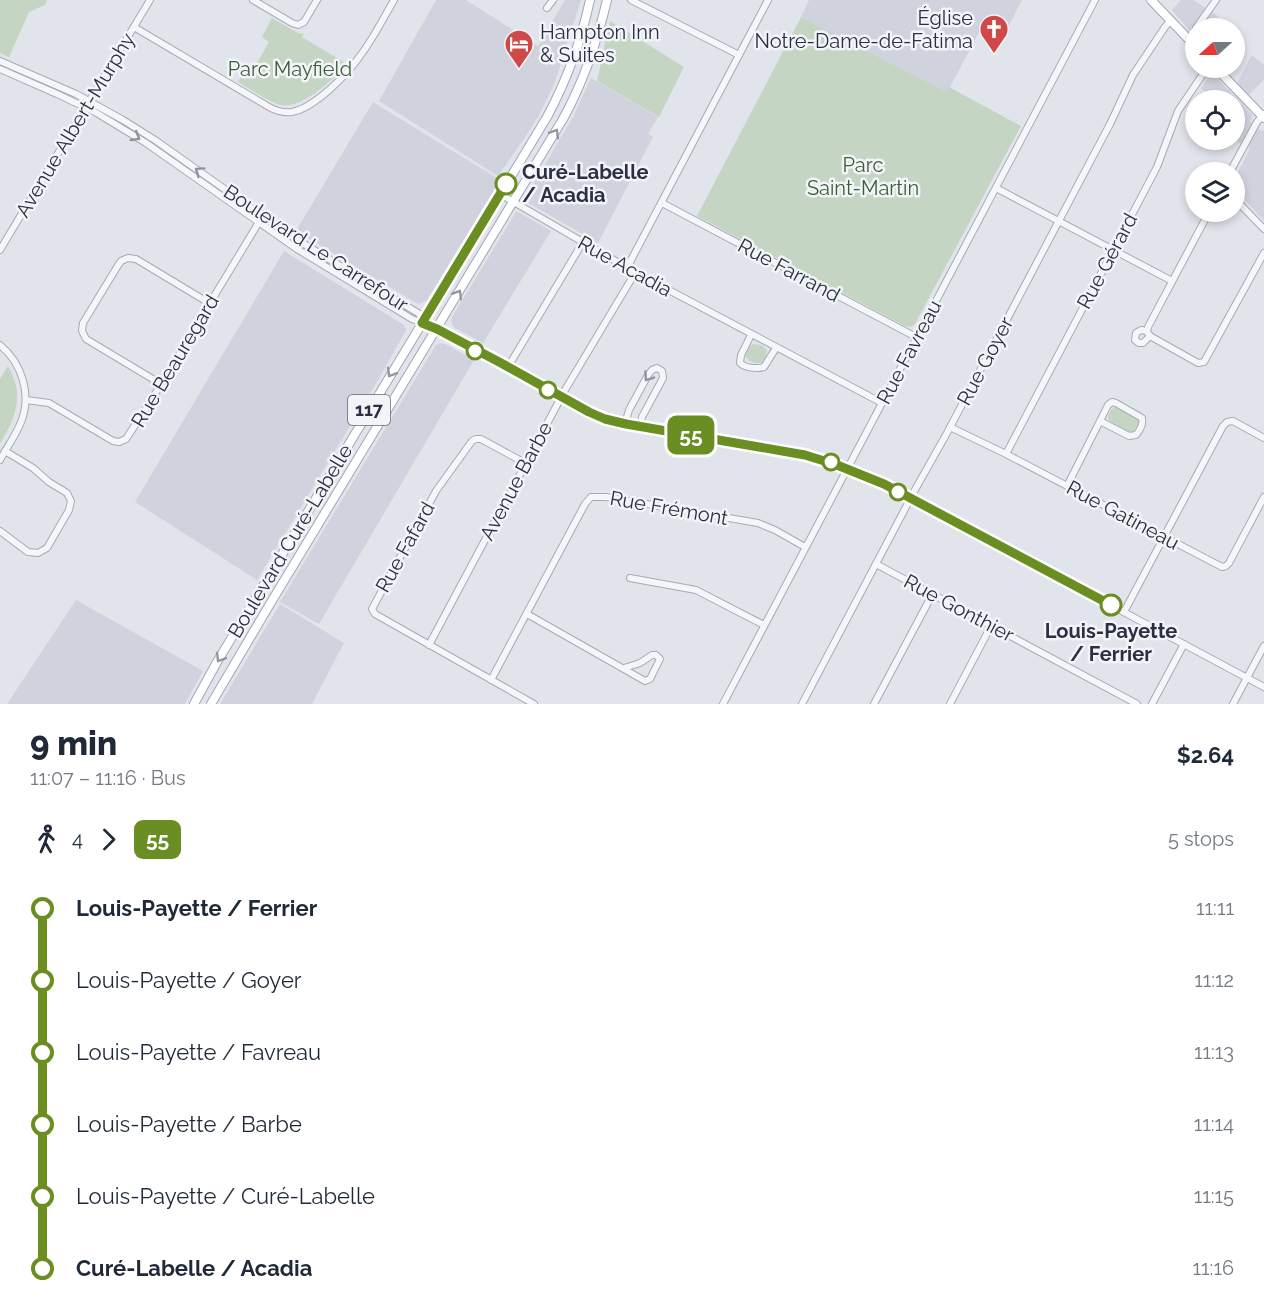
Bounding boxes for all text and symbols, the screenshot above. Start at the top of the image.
place label: Église Notre-Dame-de-Fatima [754,6,973,53]
church icon: Église Notre-Dame-de-Fatima [978,13,1010,55]
north arrow [1185,18,1245,78]
map controls [1185,18,1245,222]
place label: Hampton Inn & Suites [540,20,660,67]
street label: Avenue Albert-Murphy [10,28,140,222]
hotel icon: Hampton Inn & Suites [503,28,535,70]
park label: Parc Mayfield [228,57,352,81]
button: locate [1185,90,1245,150]
one-way arrow [547,129,559,139]
one-way arrow [130,130,140,142]
park label: Parc Saint-Martin [807,153,919,200]
place label: Curé-Labelle / Acadia [522,160,649,207]
button: layers [1185,162,1245,222]
one-way arrow [194,167,205,178]
marker: Curé-Labelle / Acadia [495,173,517,195]
street label: Boulevard Le Carrefour [219,179,413,317]
street label: Rue Gérard [1072,209,1142,313]
street label: Rue Acadia [574,230,676,302]
street label: Rue Farrand [734,233,844,307]
street label: Rue Beauregard [126,290,224,432]
one-way arrow [451,290,463,300]
street label: Rue Favreau [872,296,946,408]
street label: Rue Goyer [952,313,1018,409]
unlabelled marker [466,342,484,360]
one-way arrow [387,367,399,377]
one-way arrow [644,370,655,381]
unlabelled marker [539,381,557,399]
road number: 117 [348,395,390,425]
line badge: 55 [664,416,718,454]
street label: Avenue Barbe [475,417,557,544]
text: 55 [679,423,703,448]
street label: Boulevard Curé-Labelle [223,440,357,642]
unlabelled marker [822,453,840,471]
street label: Rue Gatineau [1063,475,1183,555]
unlabelled marker [889,483,907,501]
street label: Rue Frémont [608,486,730,530]
street label: Rue Fafard [370,498,440,596]
street label: Rue Gonthier [900,569,1018,647]
marker: Louis-Payette / Ferrier [1100,594,1122,616]
place label: Louis-Payette / Ferrier [1045,619,1177,666]
one-way arrow [215,652,227,662]
text: 9 min [30,724,117,763]
text: $2.64 [1177,742,1234,768]
text: 11:07 – 11:16 · Bus [30,766,186,790]
icon: walk [30,823,63,856]
icon: forward [92,823,125,856]
text: 4 [72,827,83,851]
text: 55 [146,827,169,852]
text: 5 stops [1168,827,1234,851]
text: Louis-Payette / Ferrier [76,895,317,921]
text: 11:11 [1196,896,1234,920]
text: Louis-Payette / Goyer [76,967,302,993]
text: 11:12 [1194,968,1234,992]
text: Louis-Payette / Favreau [76,1039,321,1065]
text: 11:13 [1194,1040,1234,1064]
text: Louis-Payette / Barbe [76,1111,302,1137]
text: 11:14 [1194,1112,1234,1136]
text: Louis-Payette / Curé-Labelle [76,1183,375,1209]
text: 11:15 [1194,1184,1234,1208]
text: Curé-Labelle / Acadia [76,1255,312,1281]
text: 11:16 [1193,1256,1234,1280]

